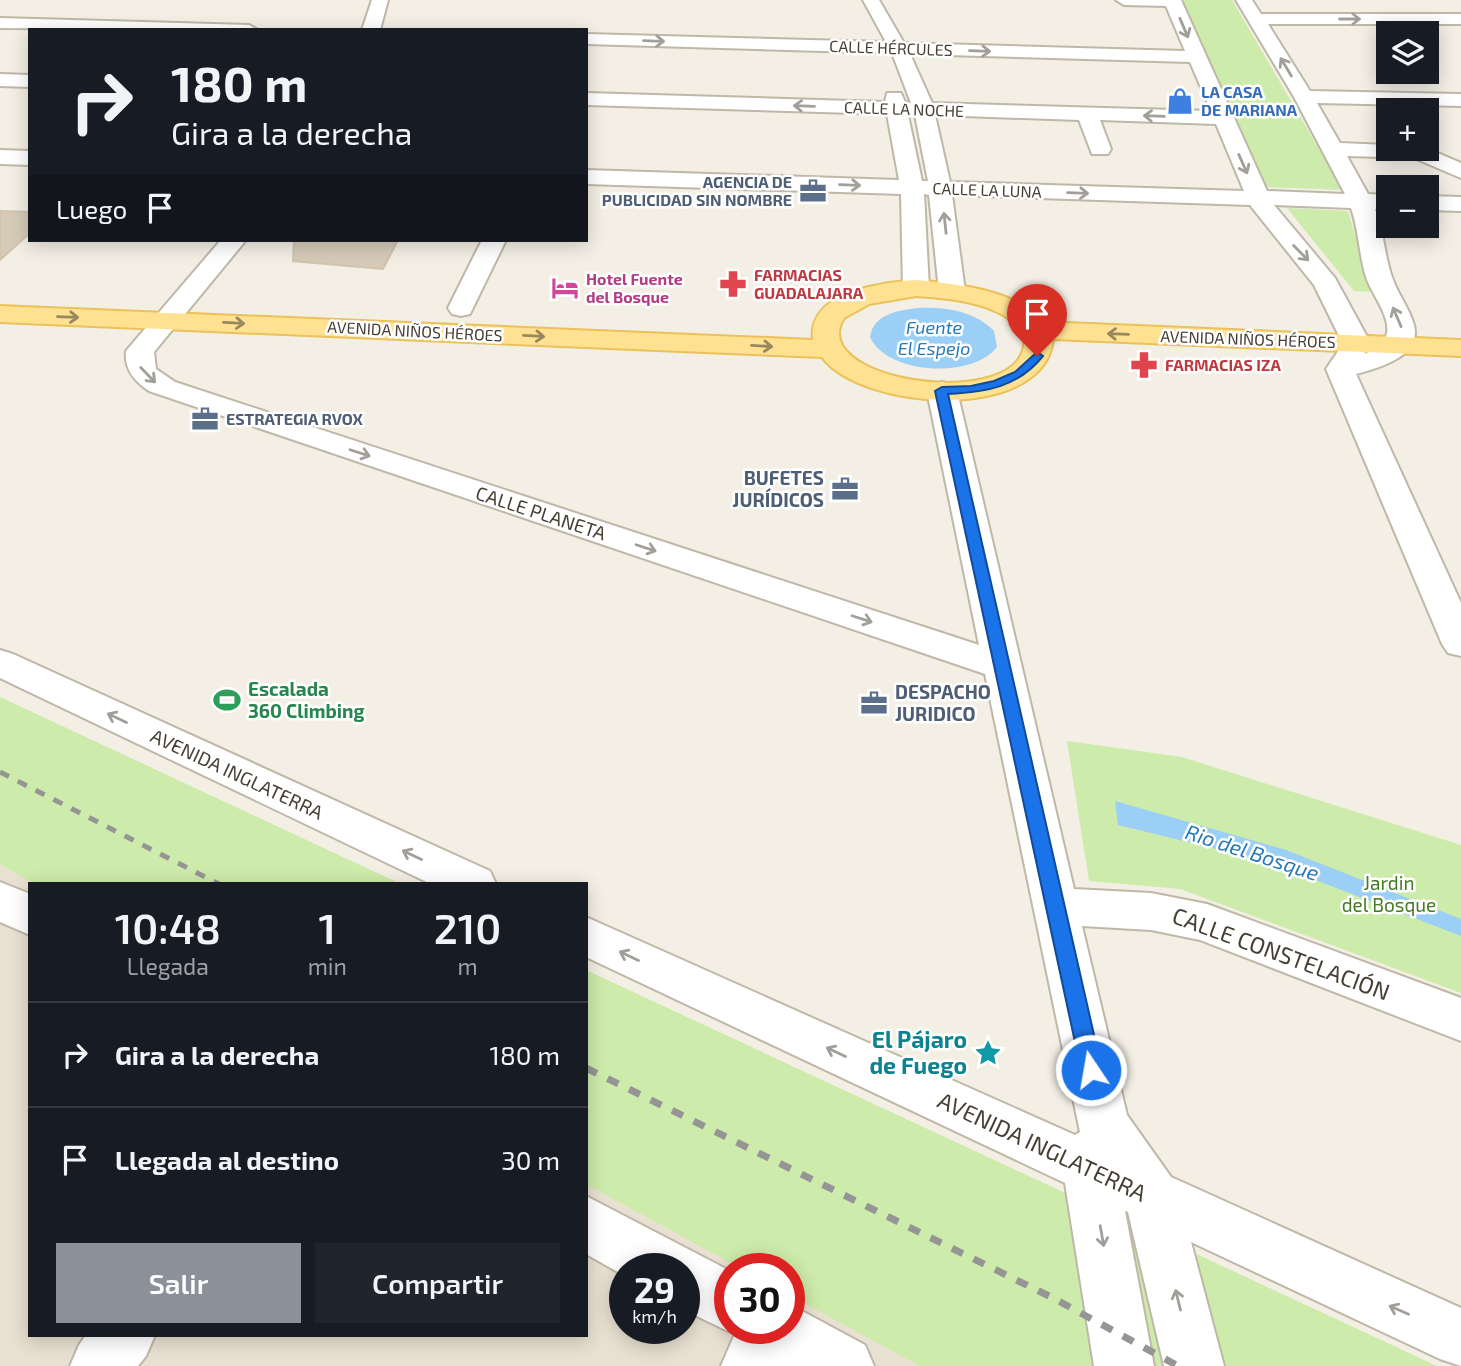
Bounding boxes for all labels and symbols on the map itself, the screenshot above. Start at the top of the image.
one-way arrow [1339,12,1362,26]
one-way arrow [1178,17,1191,39]
one-way arrow [643,35,666,48]
street label: CALLE HÉRCULES [829,36,953,59]
one-way arrow [968,44,991,57]
one-way arrow [1279,57,1293,77]
place label: LA CASA DE MARIANA [1201,82,1298,119]
shop icon: LA CASA DE MARIANA [1165,86,1195,116]
street label: CALLE LA NOCHE [844,97,964,120]
one-way arrow [793,99,816,112]
one-way arrow [1143,109,1166,123]
one-way arrow [1237,153,1250,174]
place label: AGENCIA DE PUBLICIDAD SIN NOMBRE [602,172,792,209]
office icon: AGENCIA DE PUBLICIDAD SIN NOMBRE [798,176,828,206]
street label: CALLE LA LUNA [932,178,1042,201]
one-way arrow [839,179,862,192]
one-way arrow [1066,187,1089,200]
one-way arrow [938,212,951,234]
one-way arrow [1292,244,1309,261]
place label: FARMACIAS GUADALAJARA [754,265,864,302]
place label: Hotel Fuente del Bosque [586,269,683,306]
pharmacy icon: FARMACIAS GUADALAJARA [718,269,748,299]
hotel icon: Hotel Fuente del Bosque [550,273,580,303]
pin [1007,284,1067,356]
one-way arrow [1390,307,1403,328]
one-way arrow [56,310,79,323]
street label: AVENIDA NIÑOS HÉROES [327,316,503,345]
water label: Fuente El Espejo [898,316,970,359]
one-way arrow [222,317,245,330]
street label: AVENIDA NIÑOS HÉROES [1160,326,1336,351]
one-way arrow [1106,327,1129,340]
one-way arrow [523,330,546,343]
one-way arrow [750,340,773,353]
pharmacy icon: FARMACIAS IZA [1129,350,1159,380]
place label: FARMACIAS IZA [1165,355,1281,374]
one-way arrow [140,367,157,384]
office icon: ESTRATEGIA RVOX [190,404,220,434]
place label: ESTRATEGIA RVOX [226,409,364,428]
one-way arrow [349,448,371,460]
place label: BUFETES JURÍDICOS [732,466,824,511]
office icon: BUFETES JURÍDICOS [830,474,860,504]
street label: CALLE PLANETA [473,481,609,544]
one-way arrow [635,542,657,555]
one-way arrow [851,613,873,626]
place label: Escalada 360 Climbing [248,677,364,722]
place label: DESPACHO JURIDICO [895,680,991,725]
sports icon: Escalada 360 Climbing [212,685,242,715]
office icon: DESPACHO JURIDICO [859,688,889,718]
one-way arrow [107,711,128,724]
street label: AVENIDA INGLATERRA [147,723,327,824]
water label: Rio del Bosque [1183,818,1322,885]
one-way arrow [402,848,423,861]
park label: Jardin del Bosque [1342,871,1436,916]
street label: CALLE CONSTELACIÓN [1169,901,1394,1005]
one-way arrow [619,949,641,962]
place label: El Pájaro de Fuego [869,1025,967,1079]
position arrow [1054,1033,1128,1107]
place icon: El Pájaro de Fuego [973,1038,1003,1068]
one-way arrow [826,1045,847,1058]
street label: AVENIDA INGLATERRA [934,1085,1152,1207]
one-way arrow [1096,1225,1109,1247]
speed limit sign: 30 [714,1253,805,1344]
one-way arrow [1171,1289,1184,1312]
one-way arrow [1389,1303,1410,1316]

